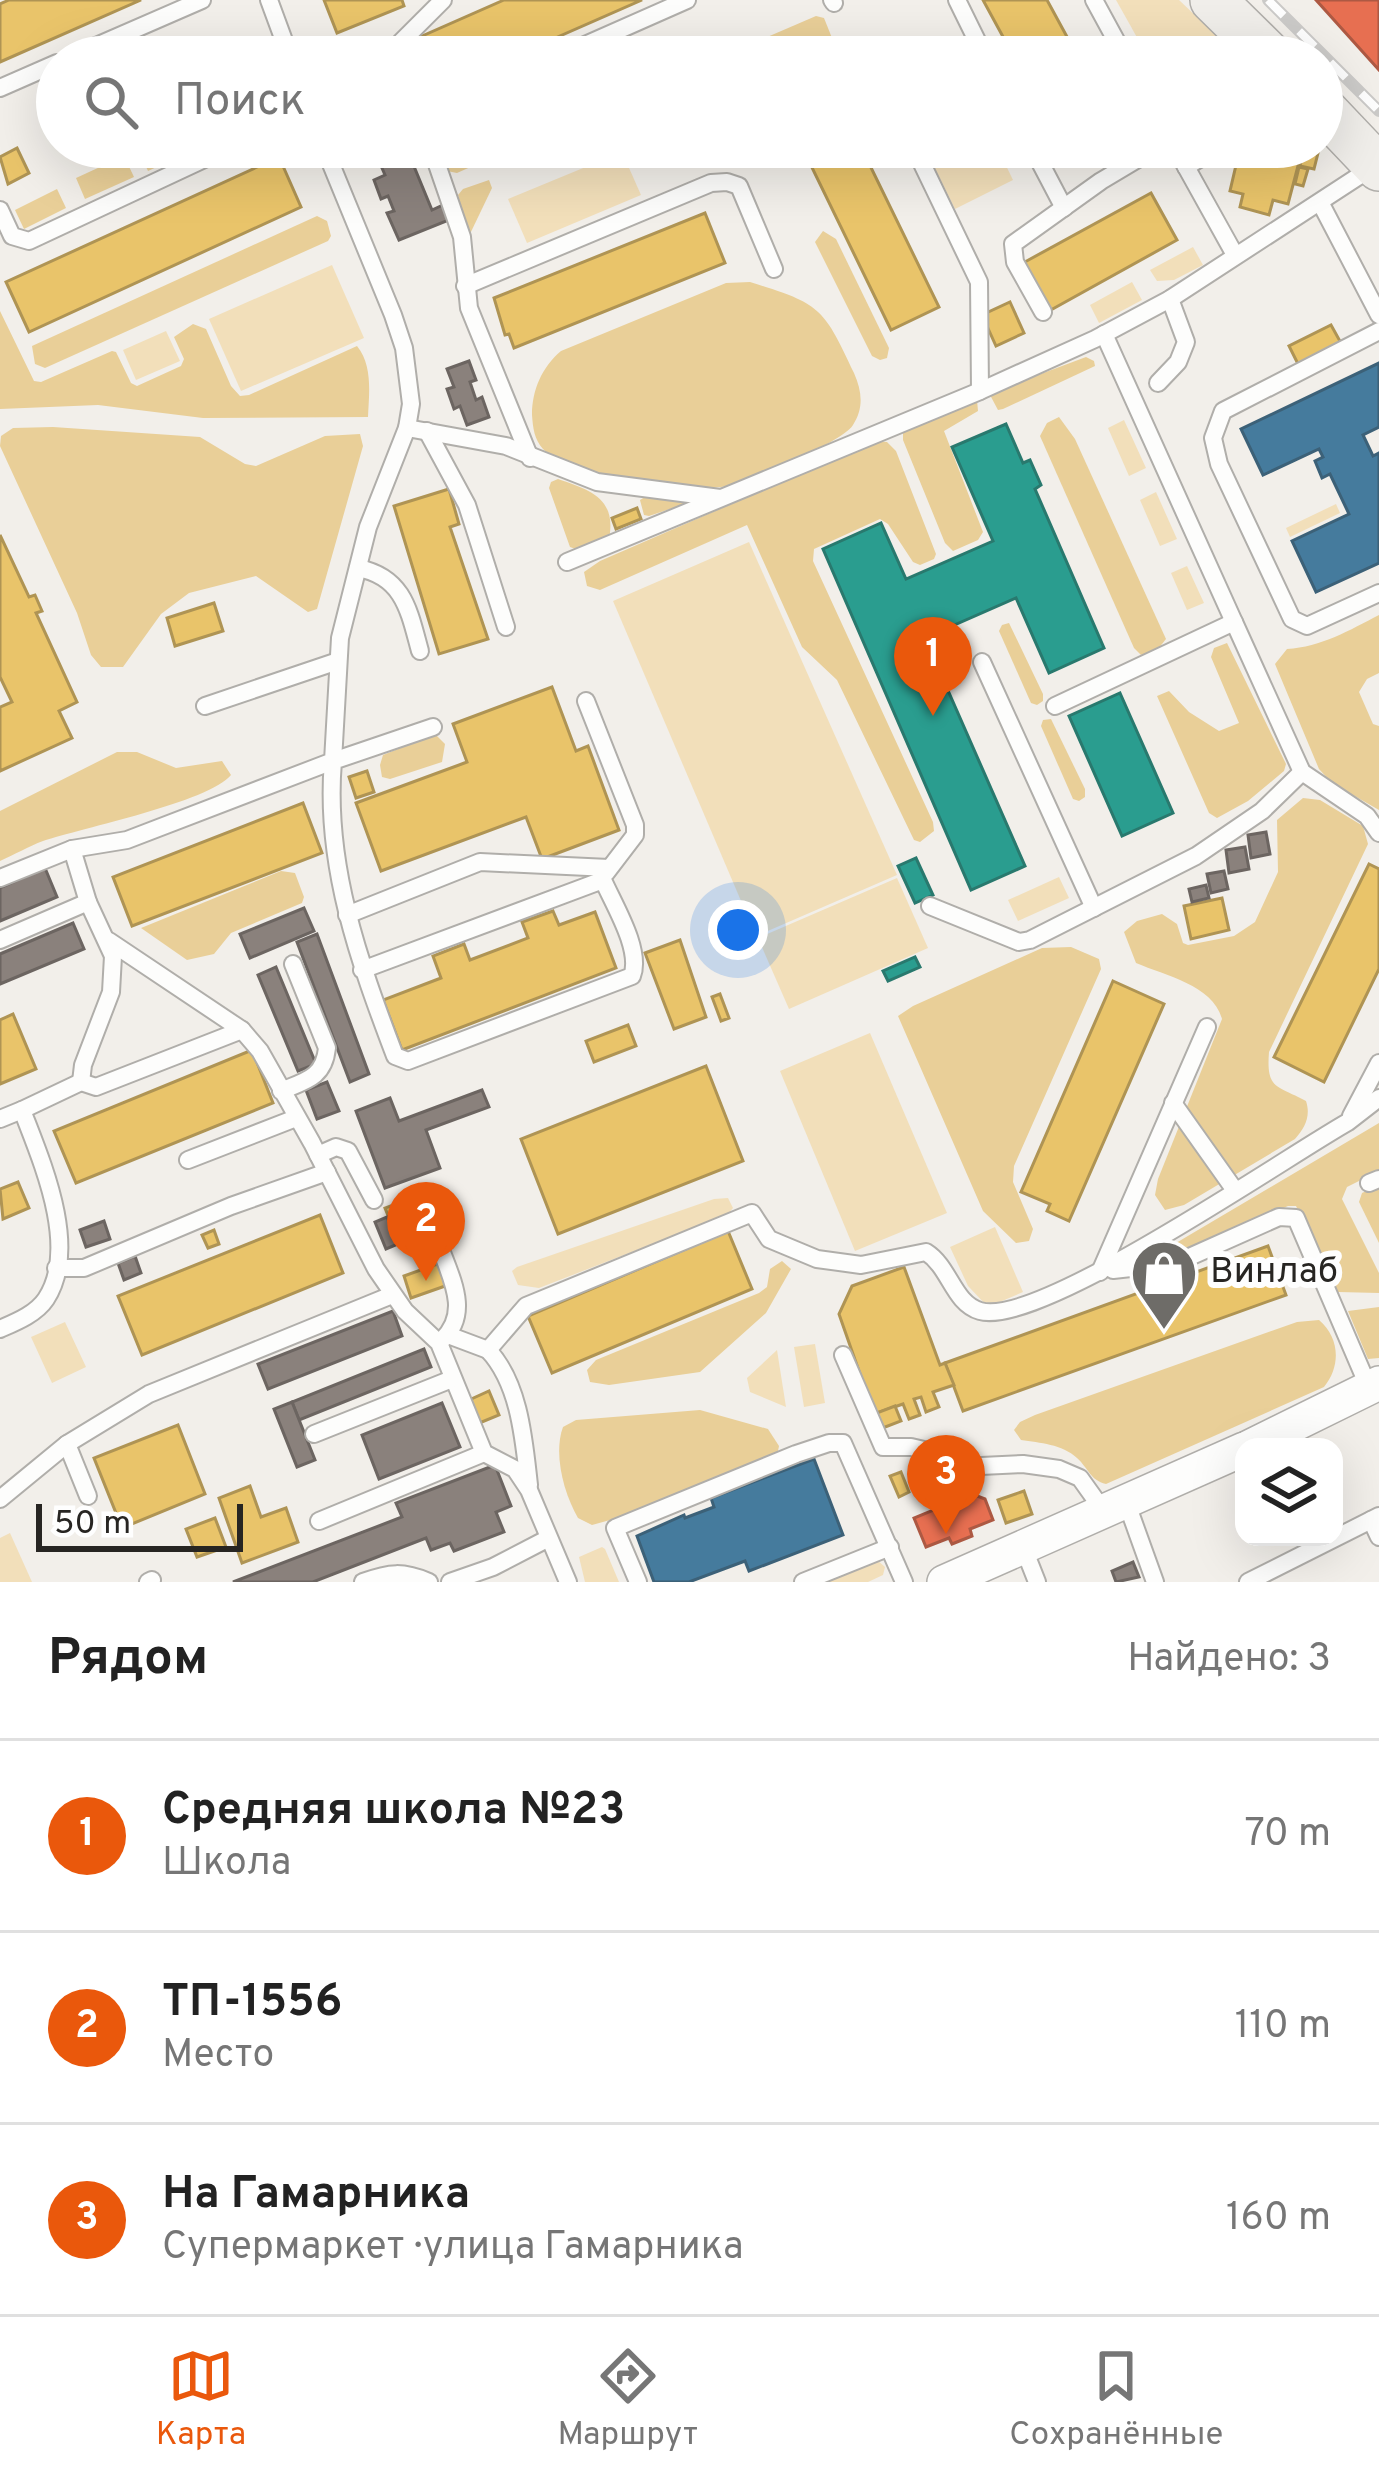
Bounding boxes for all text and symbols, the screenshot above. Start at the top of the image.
search box [36,36,1343,168]
icon: search [78,69,144,135]
text: Поиск [174,74,305,131]
pin: 1 [894,617,972,716]
your location [708,900,768,960]
pin: 2 [387,1182,465,1281]
shop icon: Винлаб [1129,1238,1199,1332]
place label: Винлаб [1210,1250,1338,1296]
pin: 3 [907,1435,985,1534]
map controls [1235,1438,1343,1546]
button: layers [1235,1438,1343,1546]
scale bar [36,1498,243,1551]
text: 50 m [54,1504,131,1546]
text: Рядом [48,1628,208,1693]
text: Найдено: 3 [1127,1636,1331,1685]
text: Средняя школа №23 [162,1783,625,1840]
text: 1 [79,1811,95,1860]
text: 70 m [1245,1811,1331,1860]
text: Школа [162,1840,291,1889]
text: ТП-1556 [162,1975,342,2032]
text: 2 [75,2003,99,2052]
text: 110 m [1235,2003,1331,2052]
text: Место [162,2032,274,2081]
text: На Гамарника [162,2167,470,2224]
text: 3 [75,2195,99,2244]
text: 160 m [1226,2195,1331,2244]
text: Супермаркет · улица Гамарника [162,2224,743,2273]
tab: Карта [156,2343,246,2457]
tab: Маршрут [557,2343,698,2457]
tab: Сохранённые [1009,2343,1223,2457]

